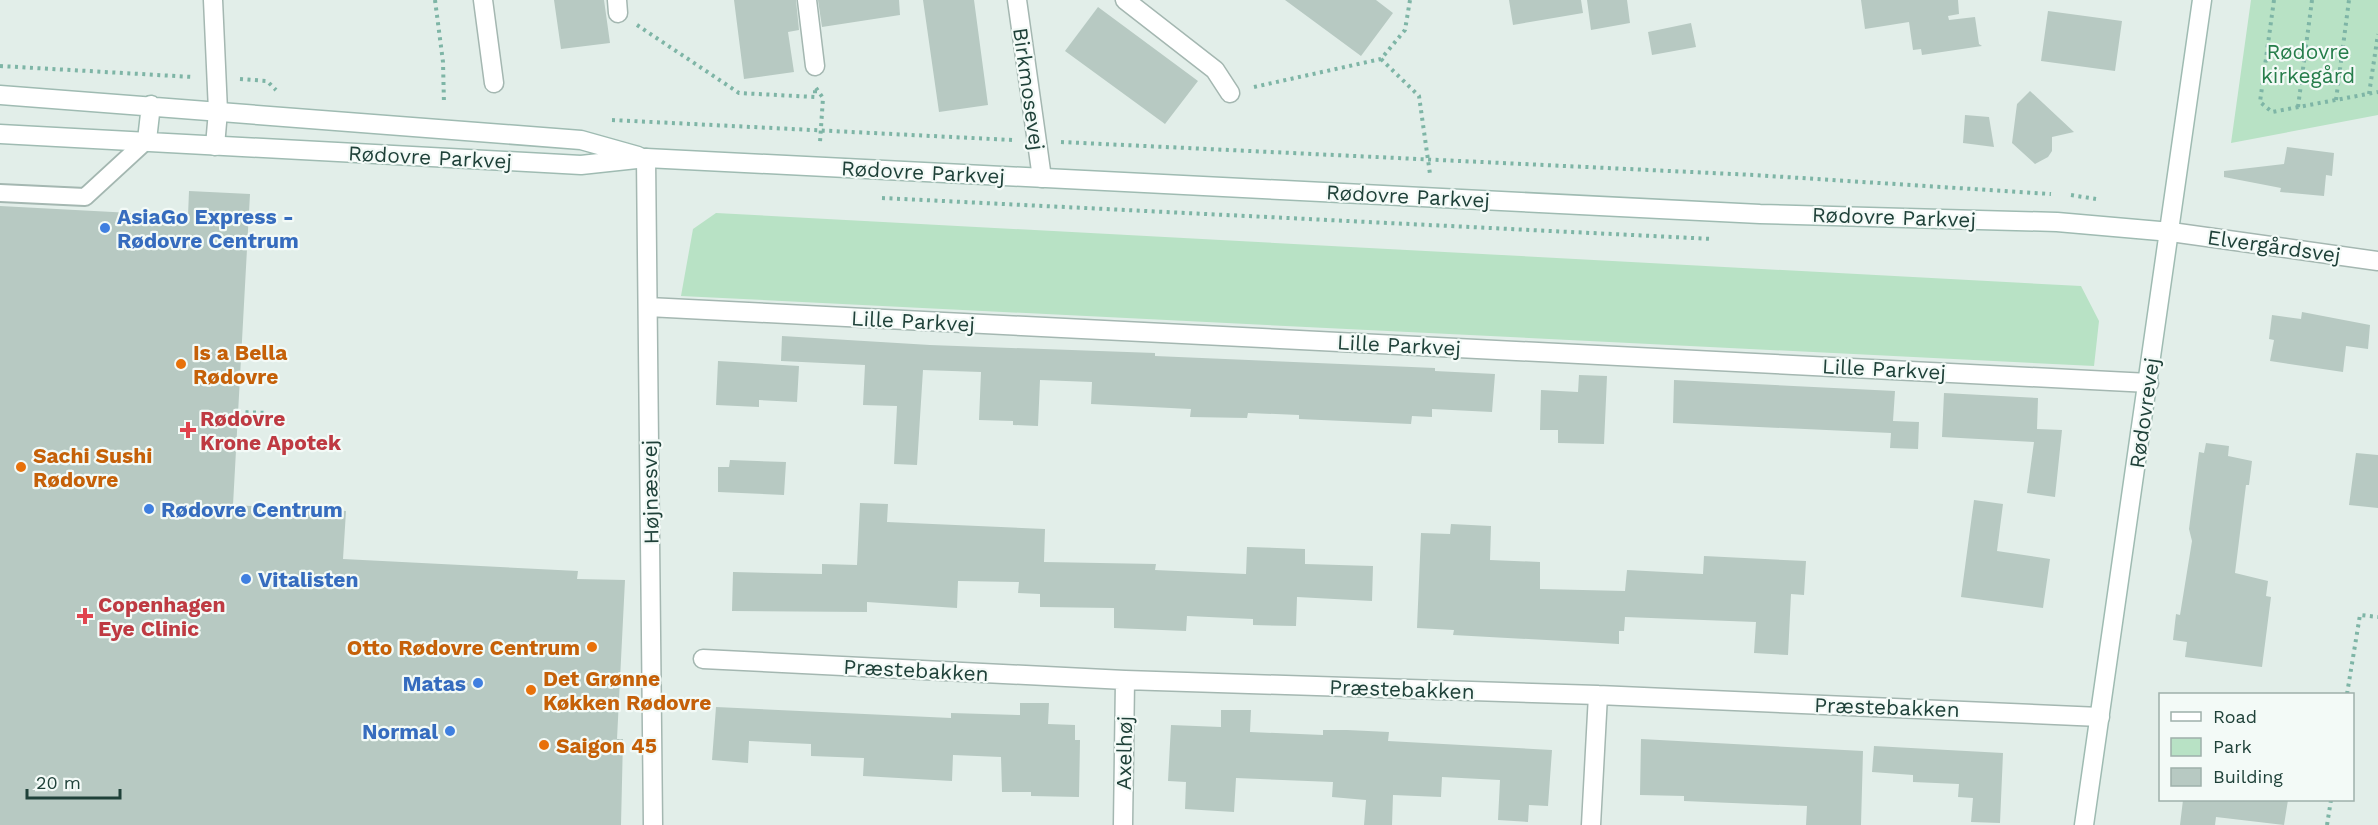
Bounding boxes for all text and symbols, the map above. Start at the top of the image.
street label: Birkmosevej [1008,26,1050,152]
park label: Rødovre kirkegård [2261,39,2355,88]
street label: Rødovre Parkvej [347,140,513,174]
street label: Rødovre Parkvej [840,155,1006,189]
street label: Rødovre Parkvej [1325,179,1491,213]
street label: Rødovre Parkvej [1812,202,1976,232]
place label: AsiaGo Express - Rødovre Centrum [117,204,299,253]
marker: AsiaGo Express - Rødovre Centrum [98,221,112,235]
street label: Elvergårdsvej [2206,224,2342,268]
street label: Lille Parkvej [850,305,976,337]
street label: Lille Parkvej [1336,329,1462,361]
place label: Is a Bella Rødovre [193,340,288,389]
street label: Lille Parkvej [1821,353,1947,385]
street label: Rødovrevej [2124,356,2164,470]
marker: Is a Bella Rødovre [174,357,188,371]
place label: Rødovre Krone Apotek [200,406,342,455]
marker: Rødovre Krone Apotek [181,423,195,437]
street label: Højnæsvej [637,439,663,545]
place label: Sachi Sushi Rødovre [33,443,152,492]
marker: Sachi Sushi Rødovre [14,460,28,474]
place label: Rødovre Centrum [161,497,343,522]
marker: Rødovre Centrum [142,502,156,516]
place label: Vitalisten [258,567,359,592]
marker: Vitalisten [239,572,253,586]
place label: Copenhagen Eye Clinic [98,592,225,641]
marker: Copenhagen Eye Clinic [76,607,94,625]
place label: Otto Rødovre Centrum [347,635,580,660]
marker: Otto Rødovre Centrum [585,640,599,654]
street label: Præstebakken [843,654,989,686]
place label: Det Grønne Køkken Rødovre [543,666,711,715]
place label: Matas [402,671,466,696]
street label: Præstebakken [1329,674,1475,704]
marker: Matas [471,676,485,690]
marker: Det Grønne Køkken Rødovre [524,683,538,697]
street label: Præstebakken [1814,692,1960,722]
legend [2159,693,2354,801]
text: Road [2213,706,2257,727]
street label: Axelhøj [1111,716,1137,790]
place label: Normal [362,719,438,744]
marker: Normal [443,724,457,738]
place label: Saigon 45 [556,733,657,758]
text: Park [2213,736,2252,757]
marker: Saigon 45 [537,738,551,752]
scale bar [27,762,120,800]
text: Building [2213,766,2283,787]
text: 20 m [36,772,81,793]

